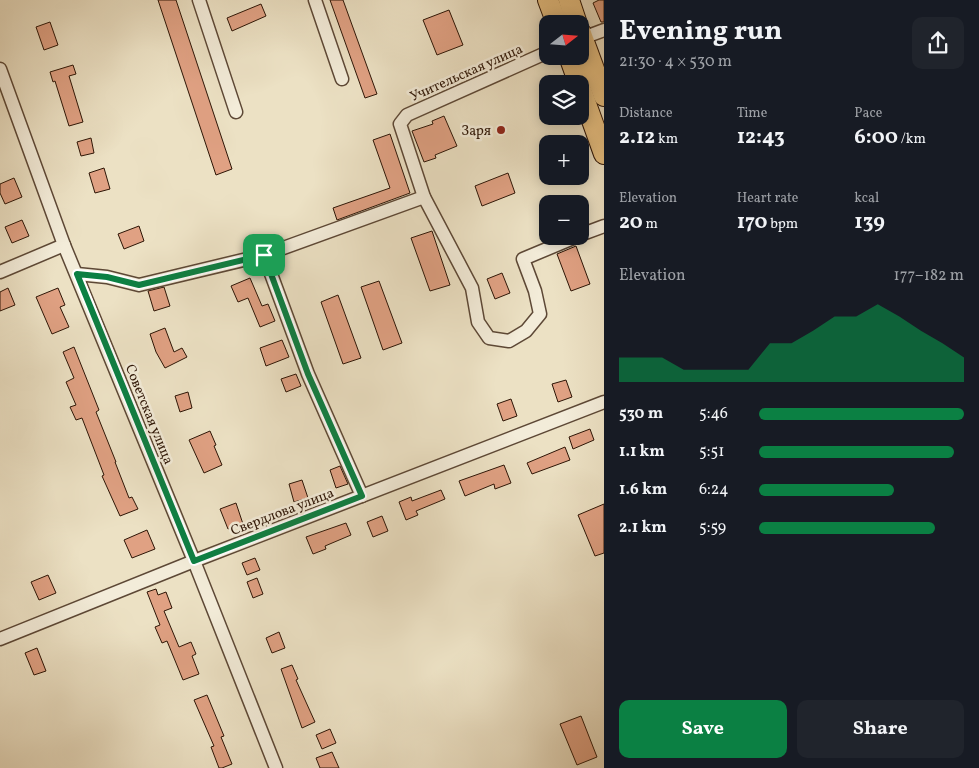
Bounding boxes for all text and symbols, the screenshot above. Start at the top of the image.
text: Evening run [619,12,783,51]
north arrow [539,15,589,65]
map controls [539,15,589,245]
button: share [912,17,964,69]
street label: Учительская улица [407,40,526,107]
text: 21:30 · 4 × 530 m [619,51,732,73]
button: layers [539,75,589,125]
text: Distance [619,104,673,123]
text: Time [737,104,767,123]
text: Pace [854,104,882,123]
place label: Заря [461,122,491,141]
text: 2.12 [619,123,655,152]
text: 12:43 [737,123,785,152]
text: 6:00 [854,123,898,152]
marker: Заря [495,124,507,136]
text: km [655,130,678,149]
text: /km [898,130,926,149]
button: + [539,135,589,185]
text: Elevation [619,189,677,208]
text: Heart rate [737,189,798,208]
text: kcal [854,189,879,208]
button: − [539,195,589,245]
text: 20 [619,208,643,237]
text: 170 [737,208,767,237]
text: 139 [854,208,885,237]
text: m [643,215,658,234]
text: bpm [767,215,798,234]
pin [243,234,285,276]
icon: arrive [250,241,278,269]
text: Elevation [619,265,686,287]
text: 177–182 m [894,265,964,287]
street label: Советская улица [120,362,177,468]
text: 530 m [619,403,663,425]
text: 5:46 [699,403,728,425]
text: 1.1 km [619,441,665,463]
text: 5:51 [699,441,724,463]
text: 1.6 km [619,479,667,501]
text: 6:24 [699,479,729,501]
street label: Свердлова улица [228,484,337,541]
text: 2.1 km [619,517,667,539]
text: 5:59 [699,517,726,539]
button: Save [619,700,787,758]
button: Share [797,700,964,758]

